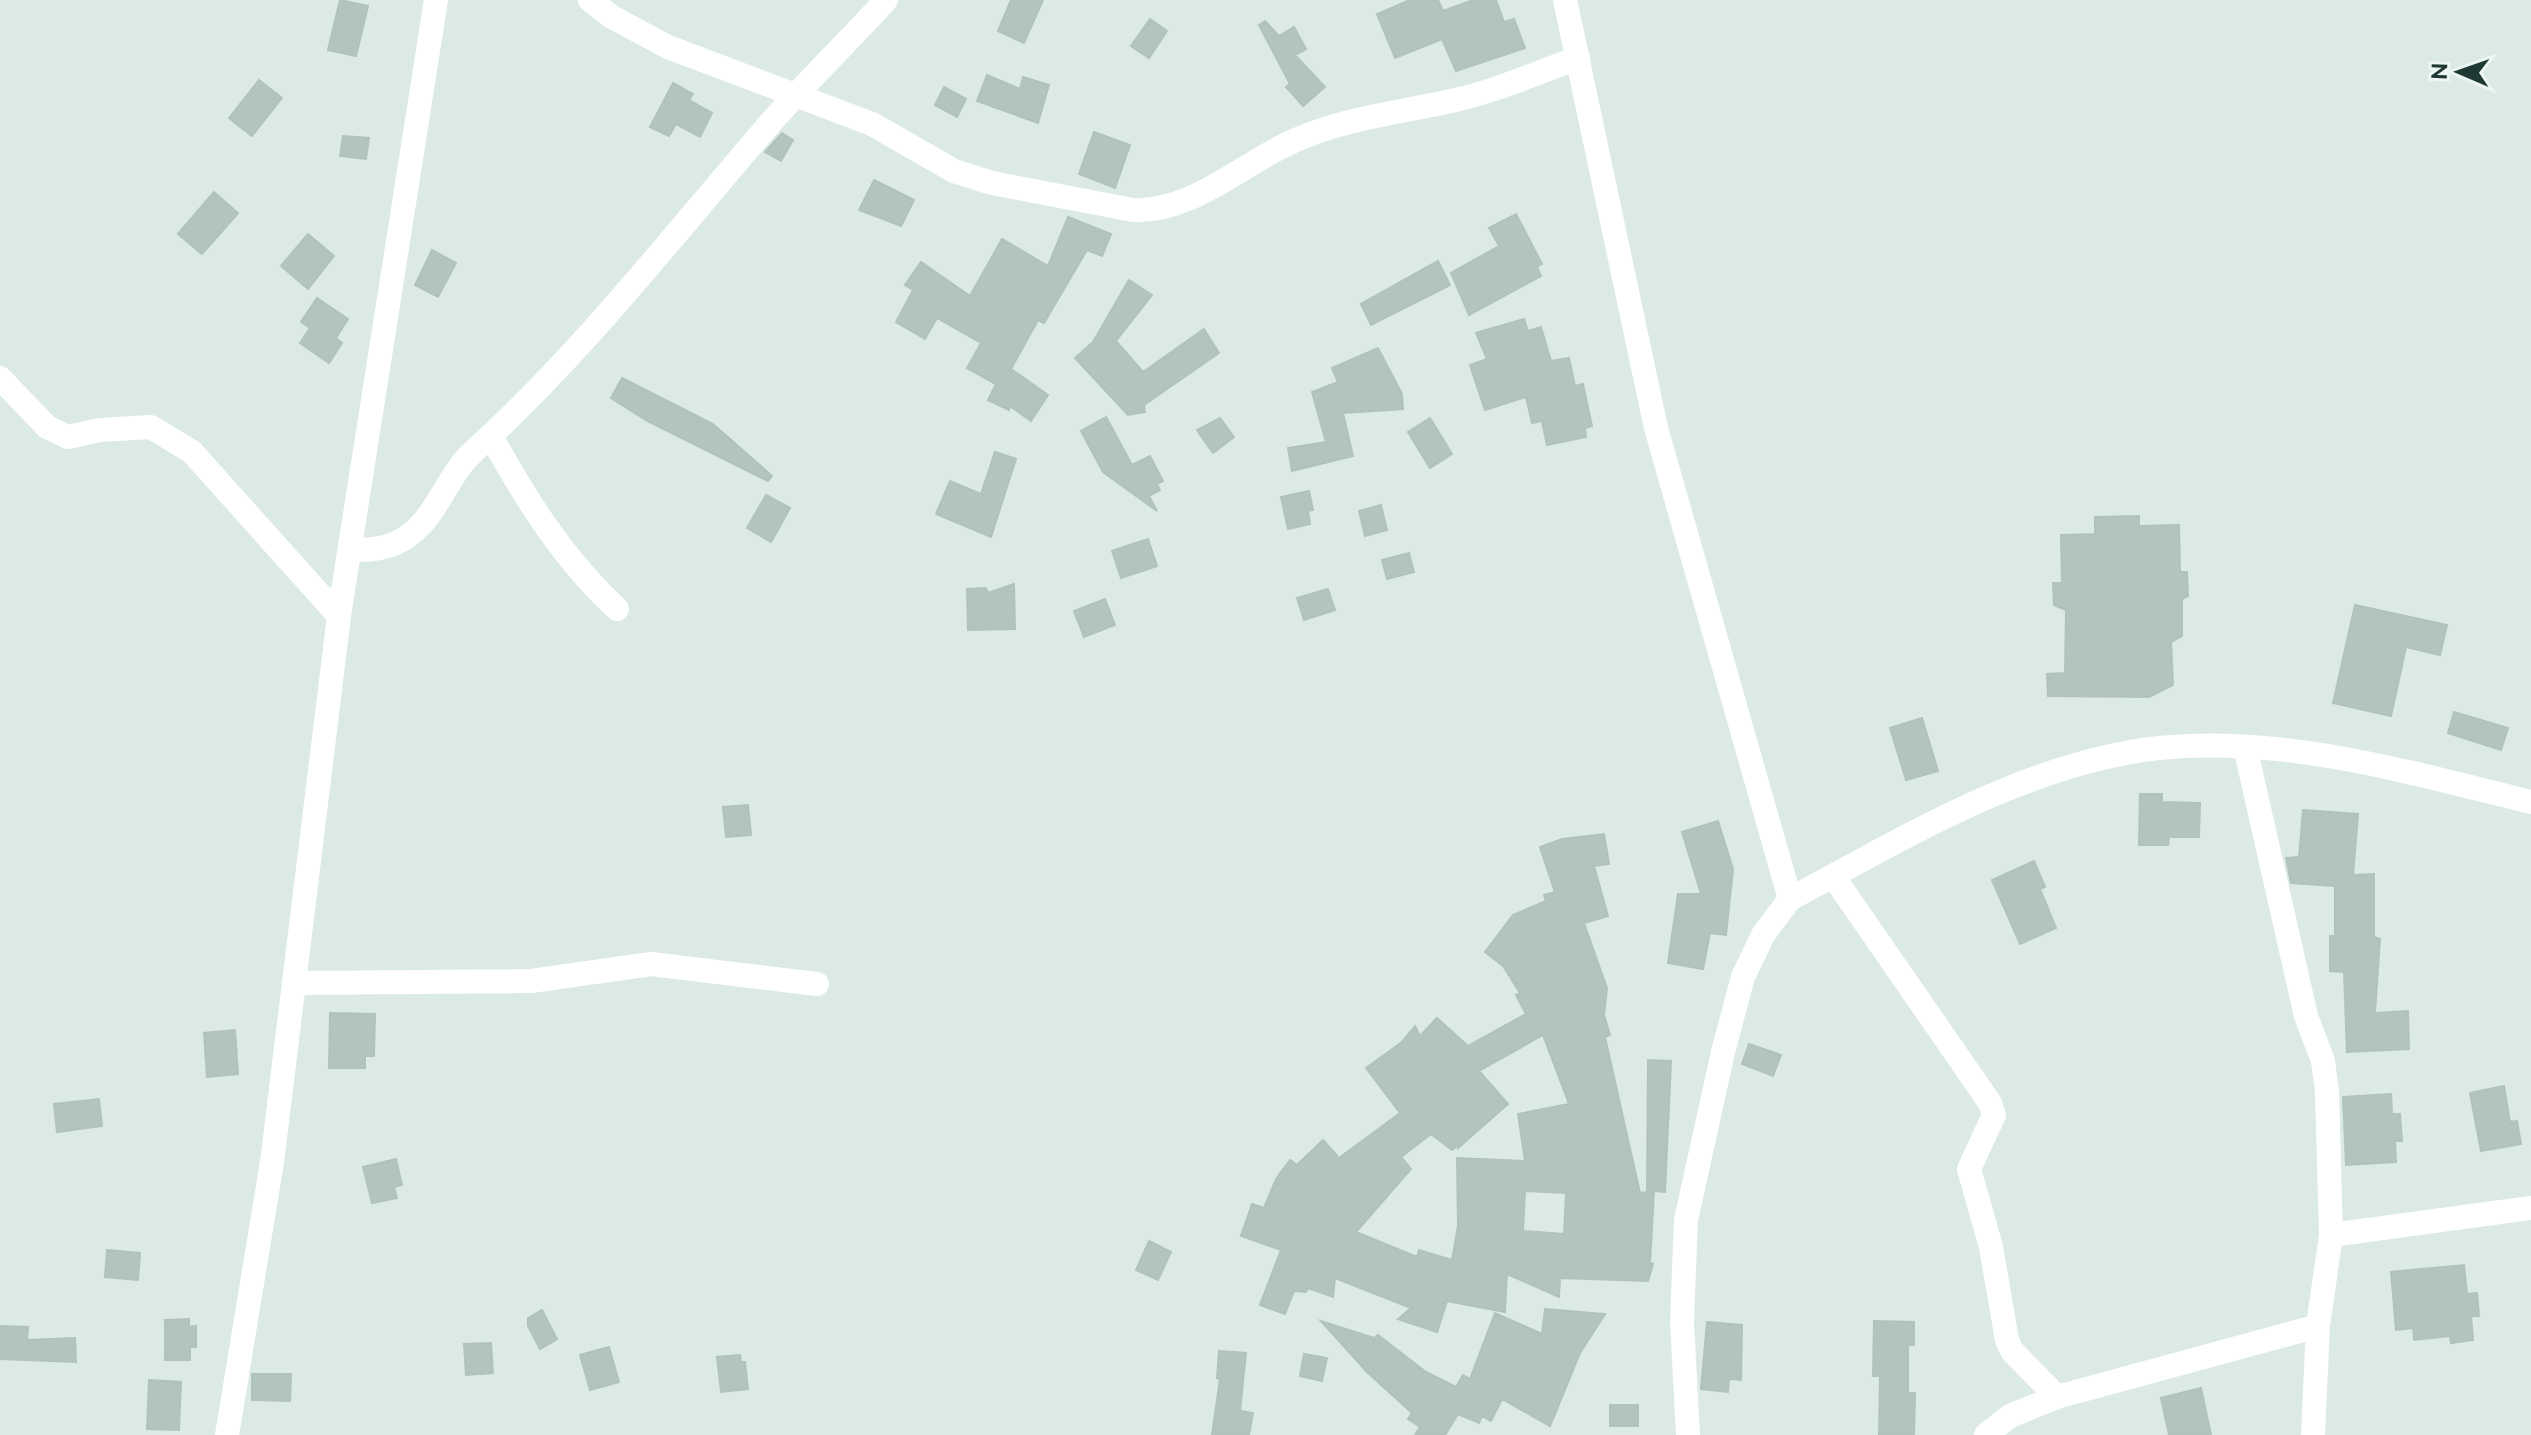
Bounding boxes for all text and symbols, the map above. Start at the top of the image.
north arrow [2419,32,2499,112]
text: N [2426,62,2452,80]

